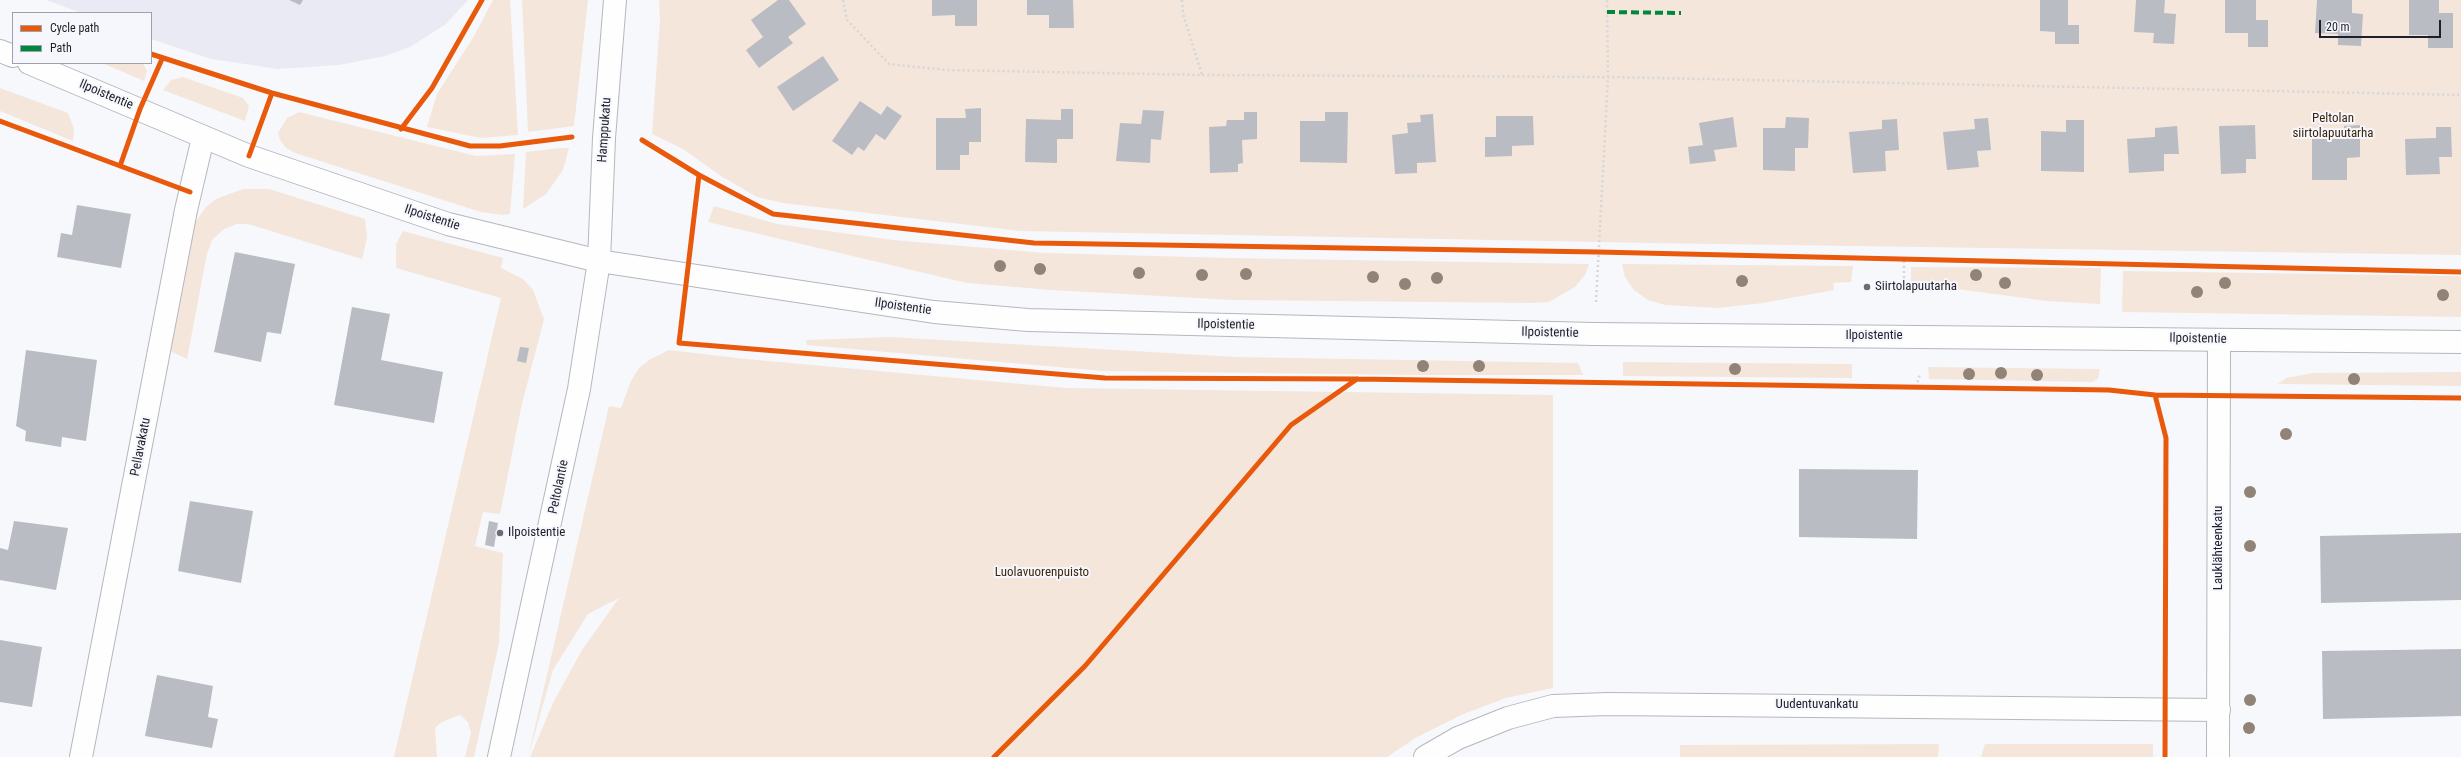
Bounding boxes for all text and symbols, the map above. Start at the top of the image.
legend [12,12,152,64]
scale bar [2321,12,2443,38]
text: 20 m [2326,20,2350,34]
text: Cycle path [50,21,99,35]
text: Path [50,41,72,55]
street label: Ilpoistentie [77,77,135,113]
street label: Hamppukatu [595,97,615,163]
park label: Peltolan siirtolapuutarha [2292,111,2374,142]
street label: Ilpoistentie [402,202,462,234]
place label: Siirtolapuutarha [1875,279,1957,295]
marker: Siirtolapuutarha [1862,282,1872,292]
street label: Ilpoistentie [874,295,932,319]
street label: Ilpoistentie [1197,317,1255,333]
street label: Ilpoistentie [1521,325,1579,341]
street label: Ilpoistentie [1845,328,1903,344]
street label: Ilpoistentie [2169,331,2227,347]
street label: Pellavakatu [128,416,154,478]
street label: Peltolantie [546,459,572,515]
street label: Lauklähteenkatu [2211,506,2227,590]
place label: Ilpoistentie [508,525,565,541]
marker: Ilpoistentie [495,528,505,538]
park label: Luolavuorenpuisto [995,565,1089,581]
street label: Uudentuvankatu [1776,697,1858,713]

